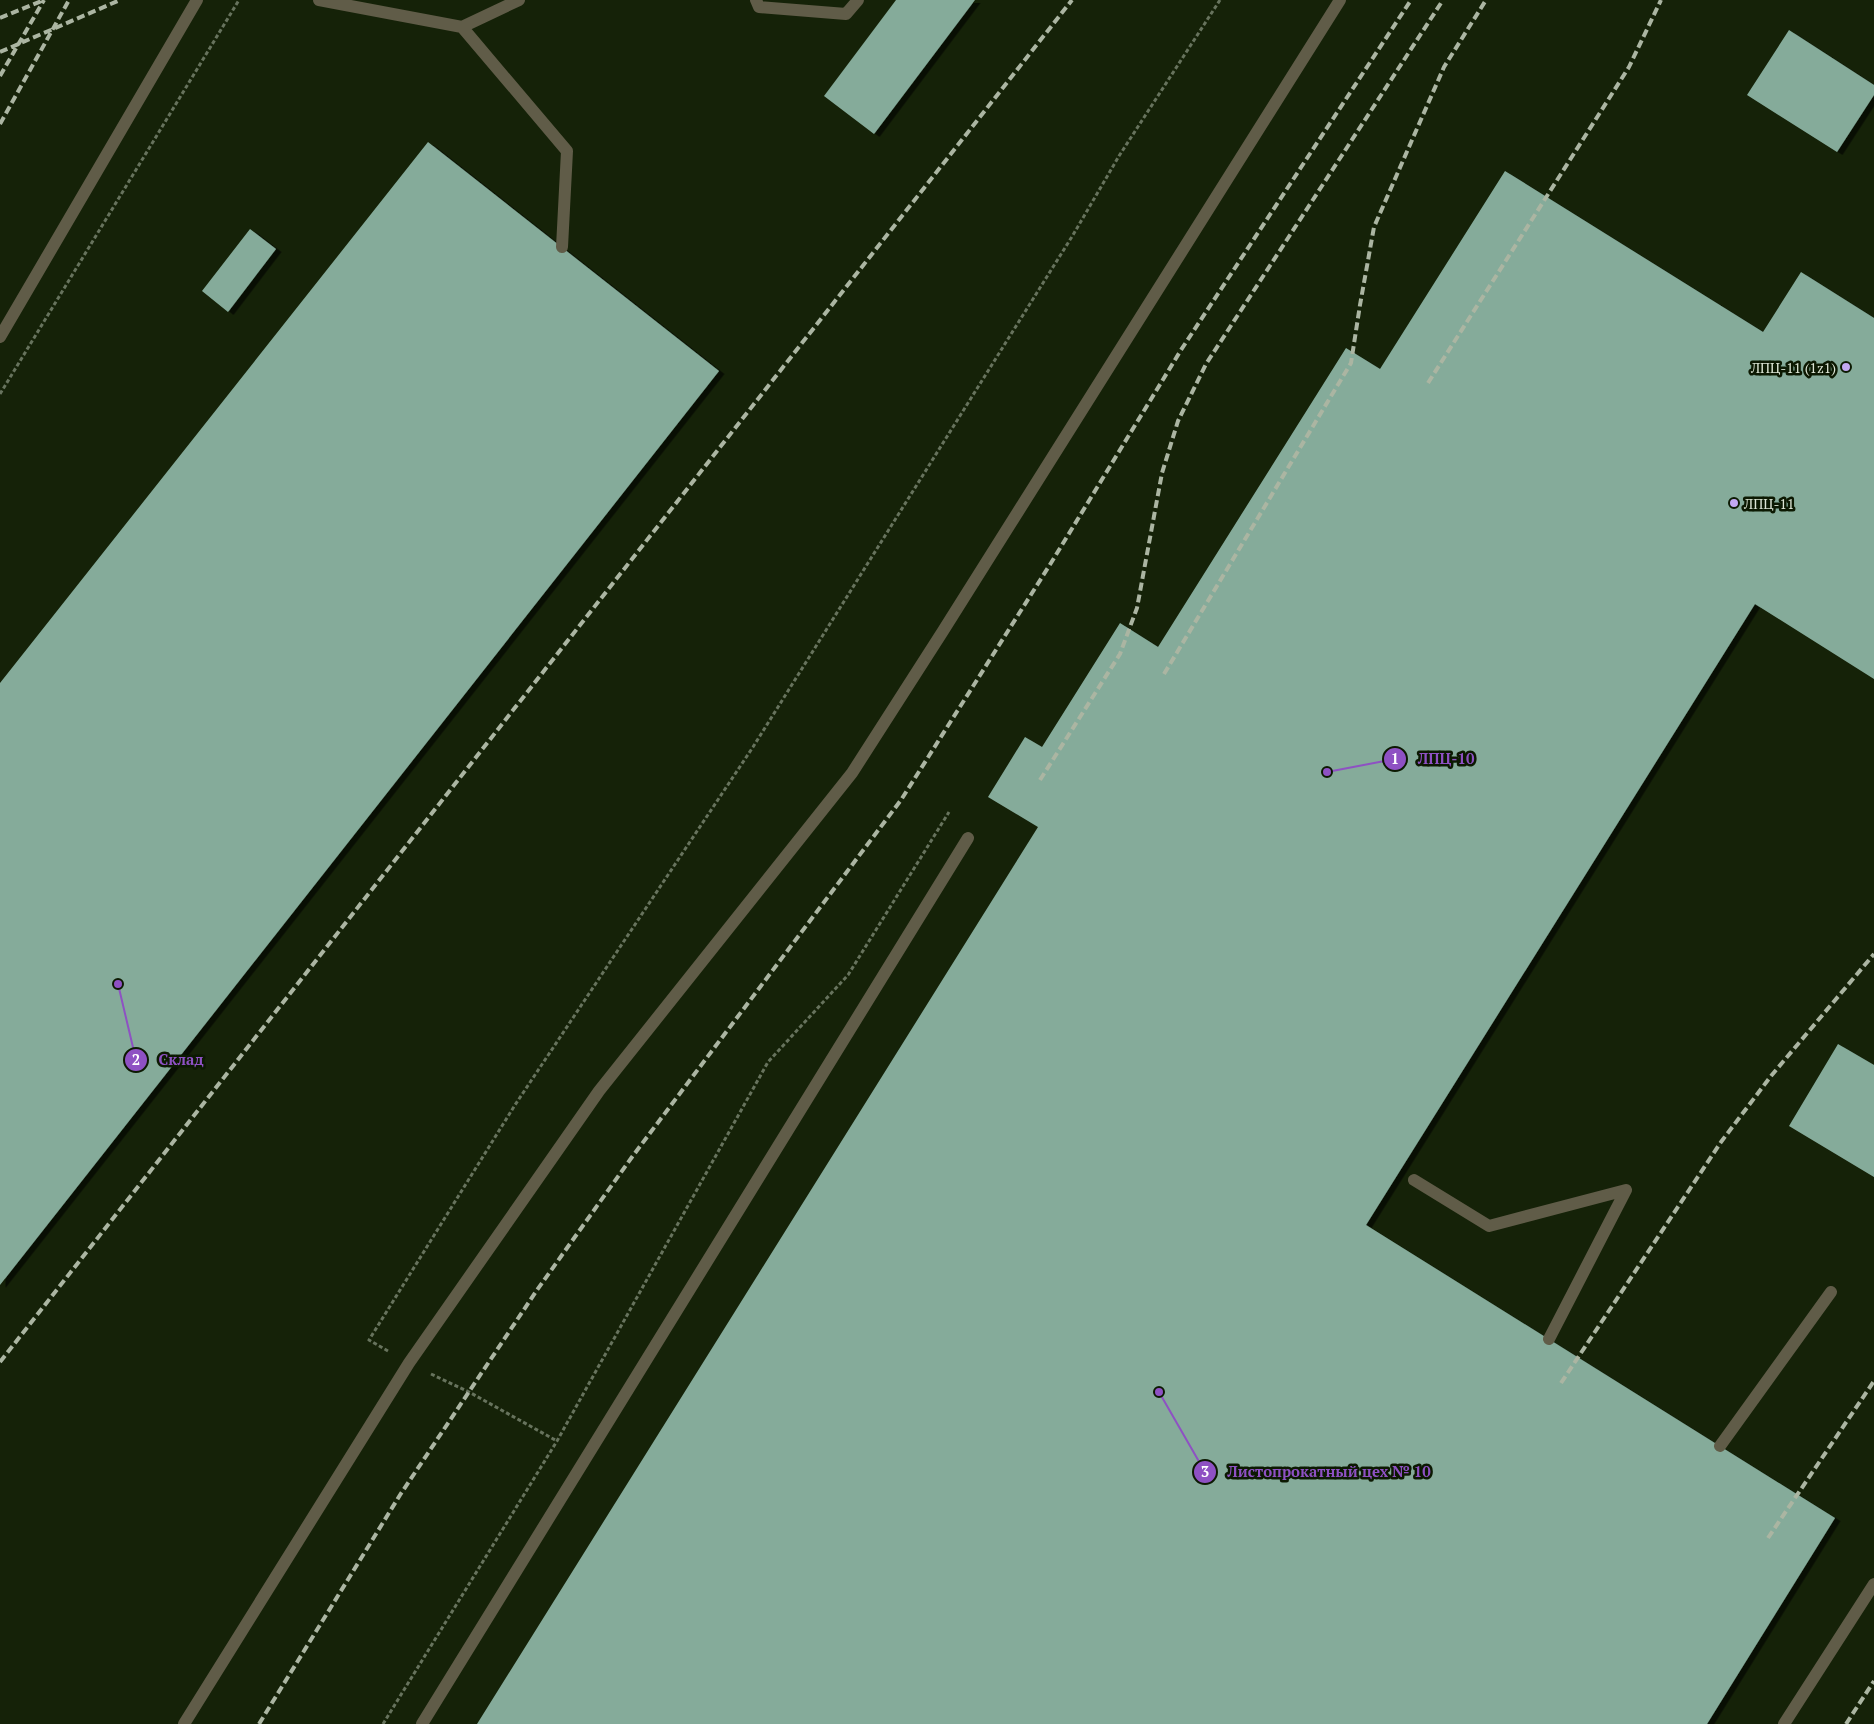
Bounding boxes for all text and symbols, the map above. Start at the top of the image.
place label: ЛПЦ-11 (1z1) [1750,358,1836,377]
marker: ЛПЦ-11 (1z1) [1840,361,1852,373]
place label: ЛПЦ-11 [1743,494,1794,513]
marker: ЛПЦ-11 [1728,497,1740,509]
callout: ЛПЦ-10 [1382,744,1484,774]
text: 1 [1391,748,1399,768]
text: ЛПЦ-10 [1417,748,1475,768]
callout: Склад [124,1045,214,1075]
text: 2 [132,1049,140,1069]
text: Склад [158,1049,204,1069]
callout: Листопрокатный цех № 10 [1193,1457,1441,1487]
text: 3 [1201,1461,1209,1481]
text: Листопрокатный цех № 10 [1226,1461,1431,1481]

